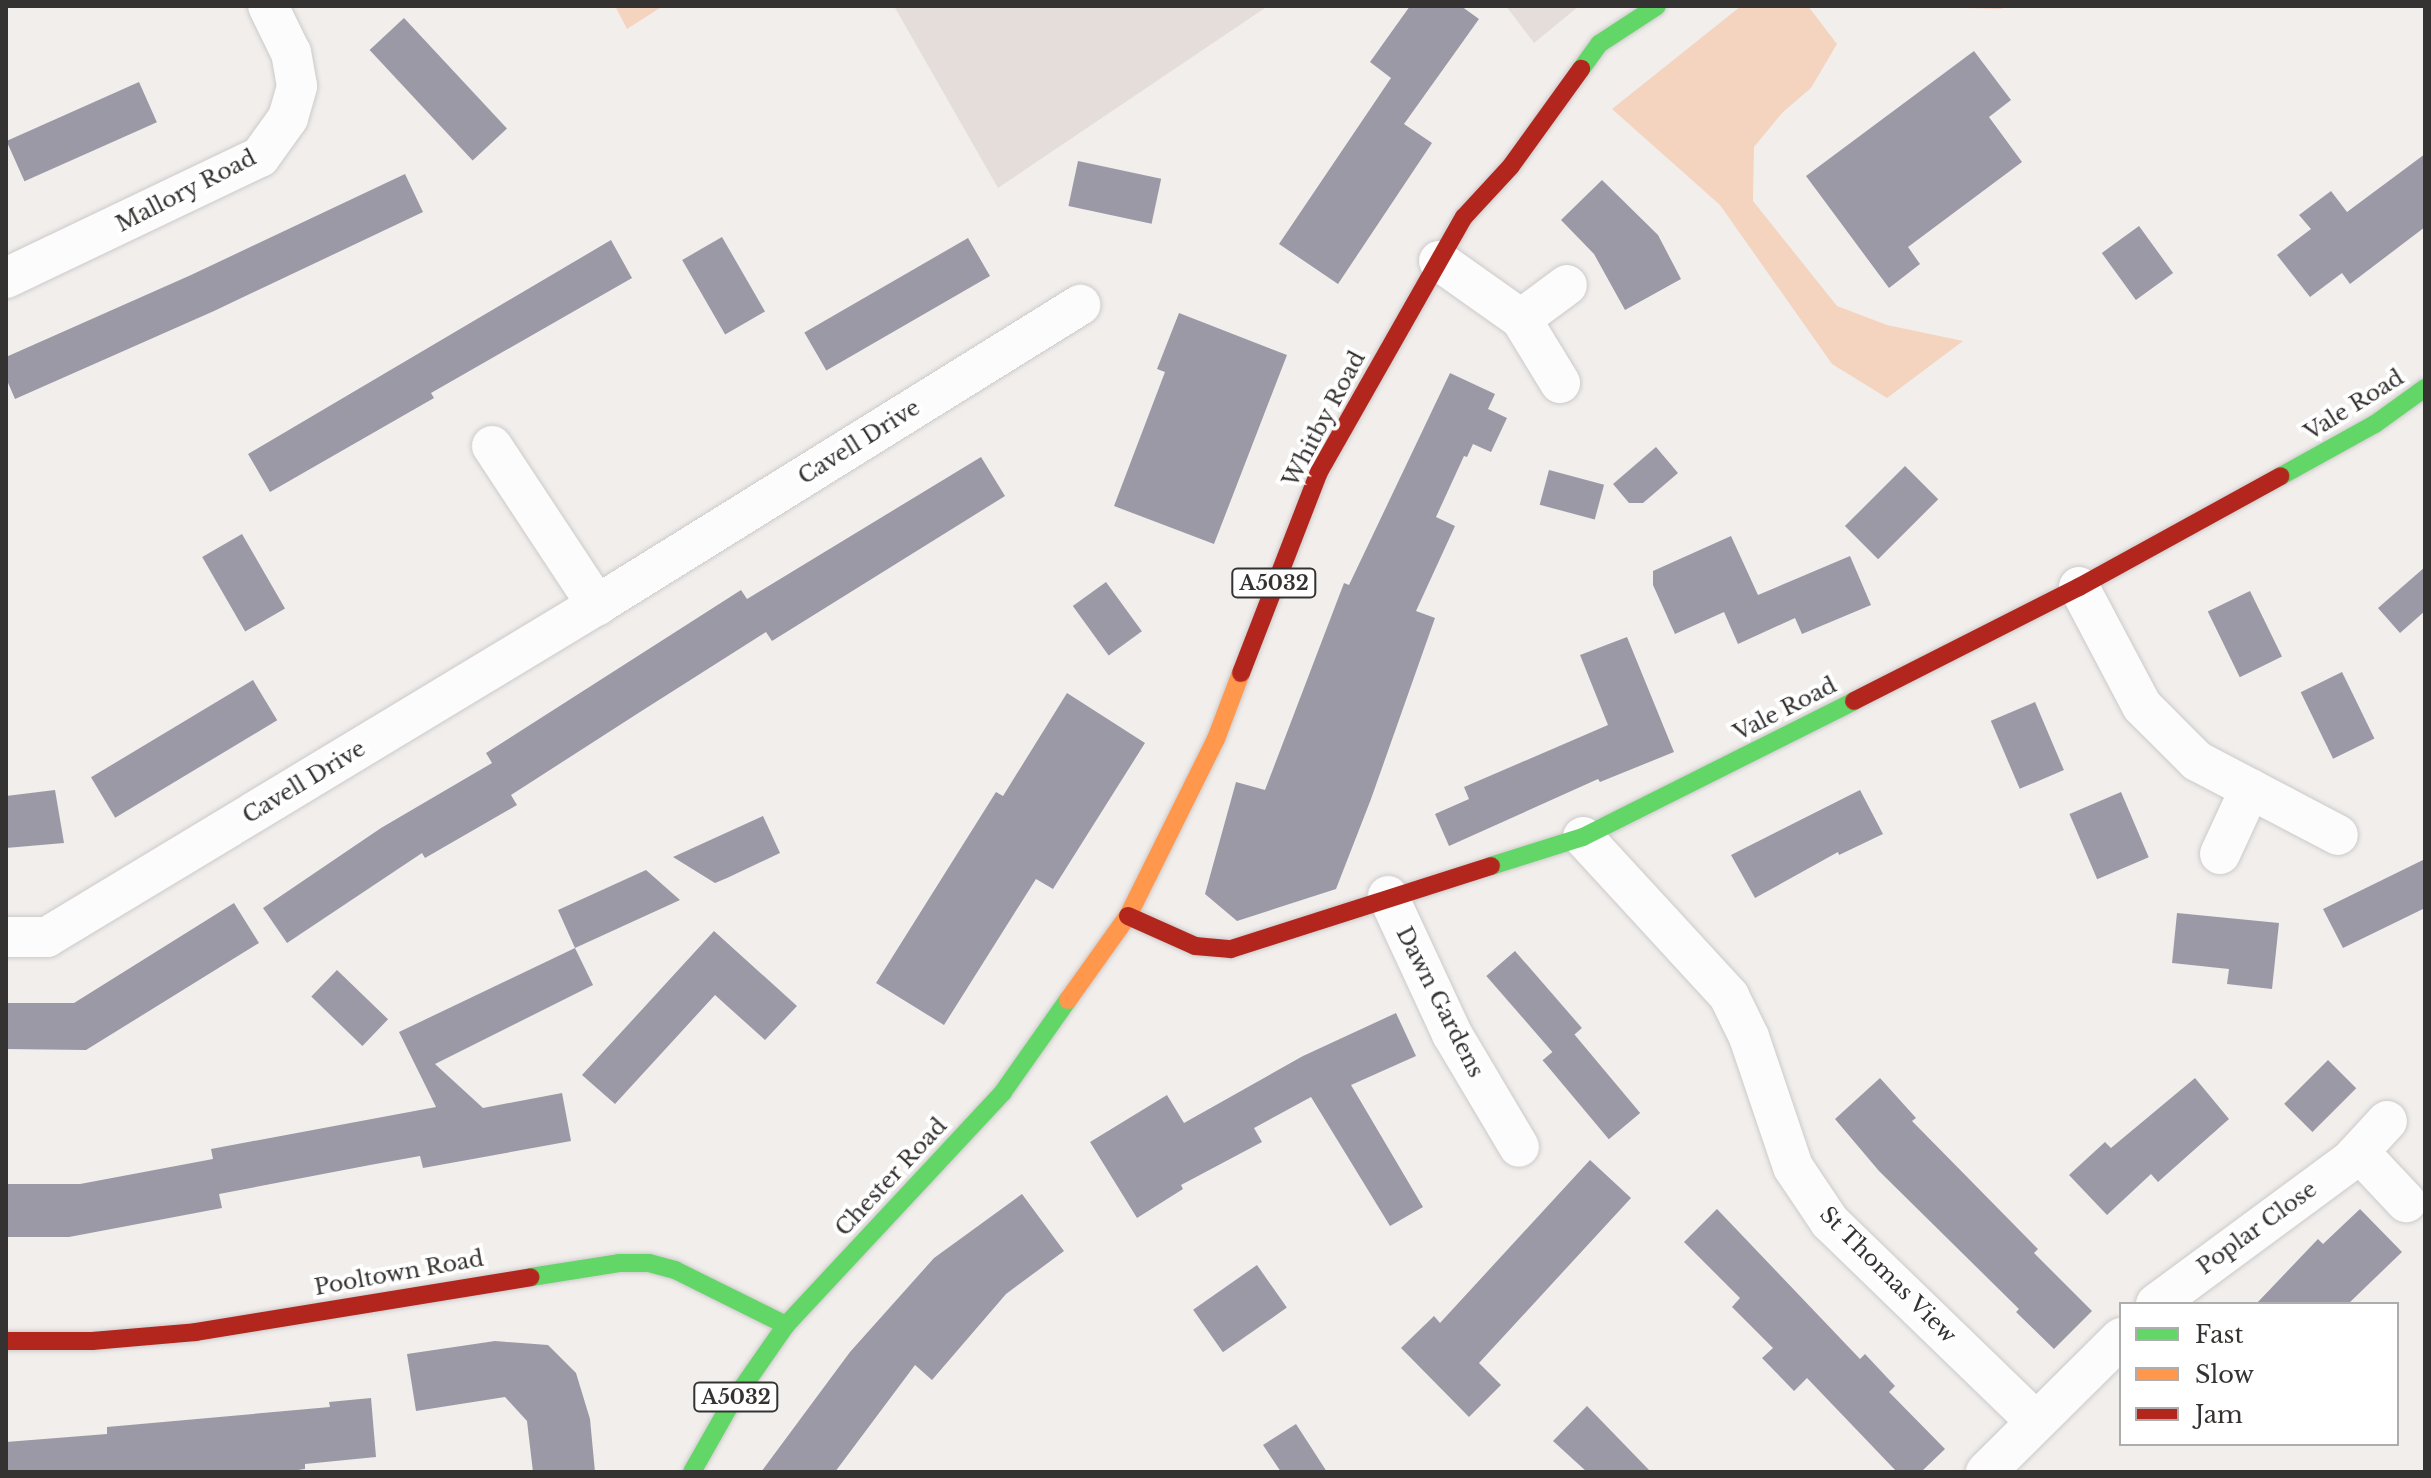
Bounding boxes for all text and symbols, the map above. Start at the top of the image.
street label: Mallory Road [111,144,261,238]
street label: Whitby Road [1277,347,1371,491]
street label: Vale Road [2300,364,2408,446]
street label: Cavell Drive [793,394,925,490]
road number: A5032 [1230,567,1318,599]
street label: Vale Road [1729,672,1841,746]
street label: Cavell Drive [238,735,370,829]
street label: Dawn Gardens [1391,922,1489,1082]
street label: Chester Road [830,1113,952,1241]
street label: Poplar Close [2192,1176,2322,1280]
street label: St Thomas View [1814,1201,1962,1349]
street label: Pooltown Road [312,1245,486,1301]
legend [2119,1302,2399,1446]
text: Fast [2195,1320,2243,1349]
text: Slow [2195,1360,2254,1389]
road number: A5032 [692,1381,780,1413]
text: Jam [2195,1400,2243,1429]

